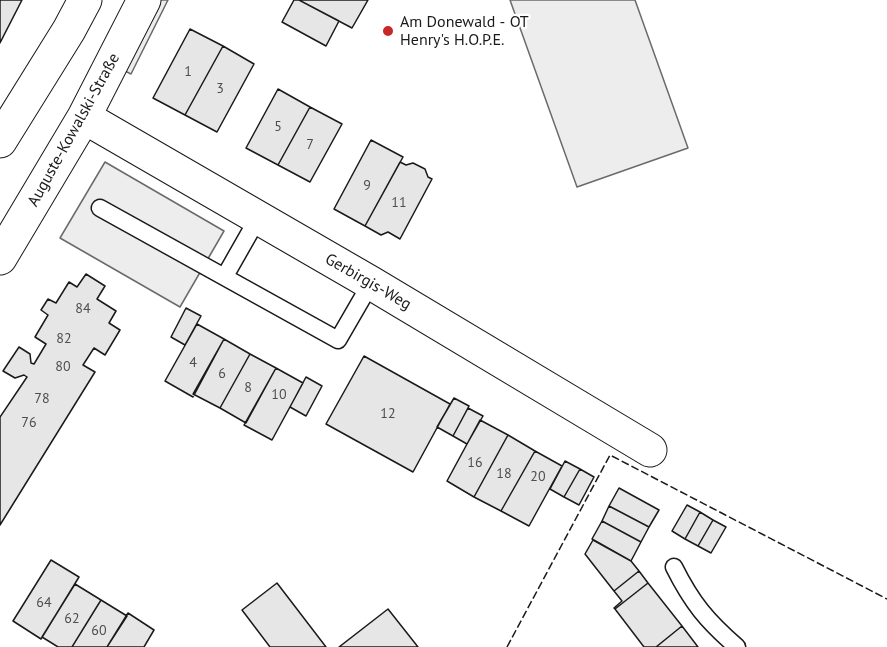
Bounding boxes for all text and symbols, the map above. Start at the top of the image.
place label: Am Donewald - OT Henry's H.O.P.E. [400,12,529,50]
marker: Am Donewald - OT Henry's H.O.P.E. [381,24,395,38]
street label: Auguste-Kowalski-Straße [24,50,124,210]
house number: 1 [184,64,192,80]
house number: 3 [216,81,224,97]
house number: 5 [274,119,282,135]
house number: 7 [306,137,314,153]
house number: 9 [363,178,371,194]
house number: 11 [391,195,407,211]
street label: Gerbirgis-Weg [322,250,414,314]
house number: 84 [75,301,91,317]
house number: 82 [56,331,72,347]
house number: 4 [189,355,197,371]
house number: 80 [55,359,71,375]
house number: 6 [218,366,226,382]
house number: 8 [244,380,252,396]
house number: 10 [271,387,287,403]
house number: 78 [34,391,50,407]
house number: 12 [380,406,396,422]
house number: 76 [21,415,37,431]
house number: 16 [467,455,483,471]
house number: 18 [496,466,512,482]
house number: 20 [530,469,546,485]
house number: 64 [36,595,52,611]
house number: 62 [64,611,80,627]
house number: 60 [91,623,107,639]

